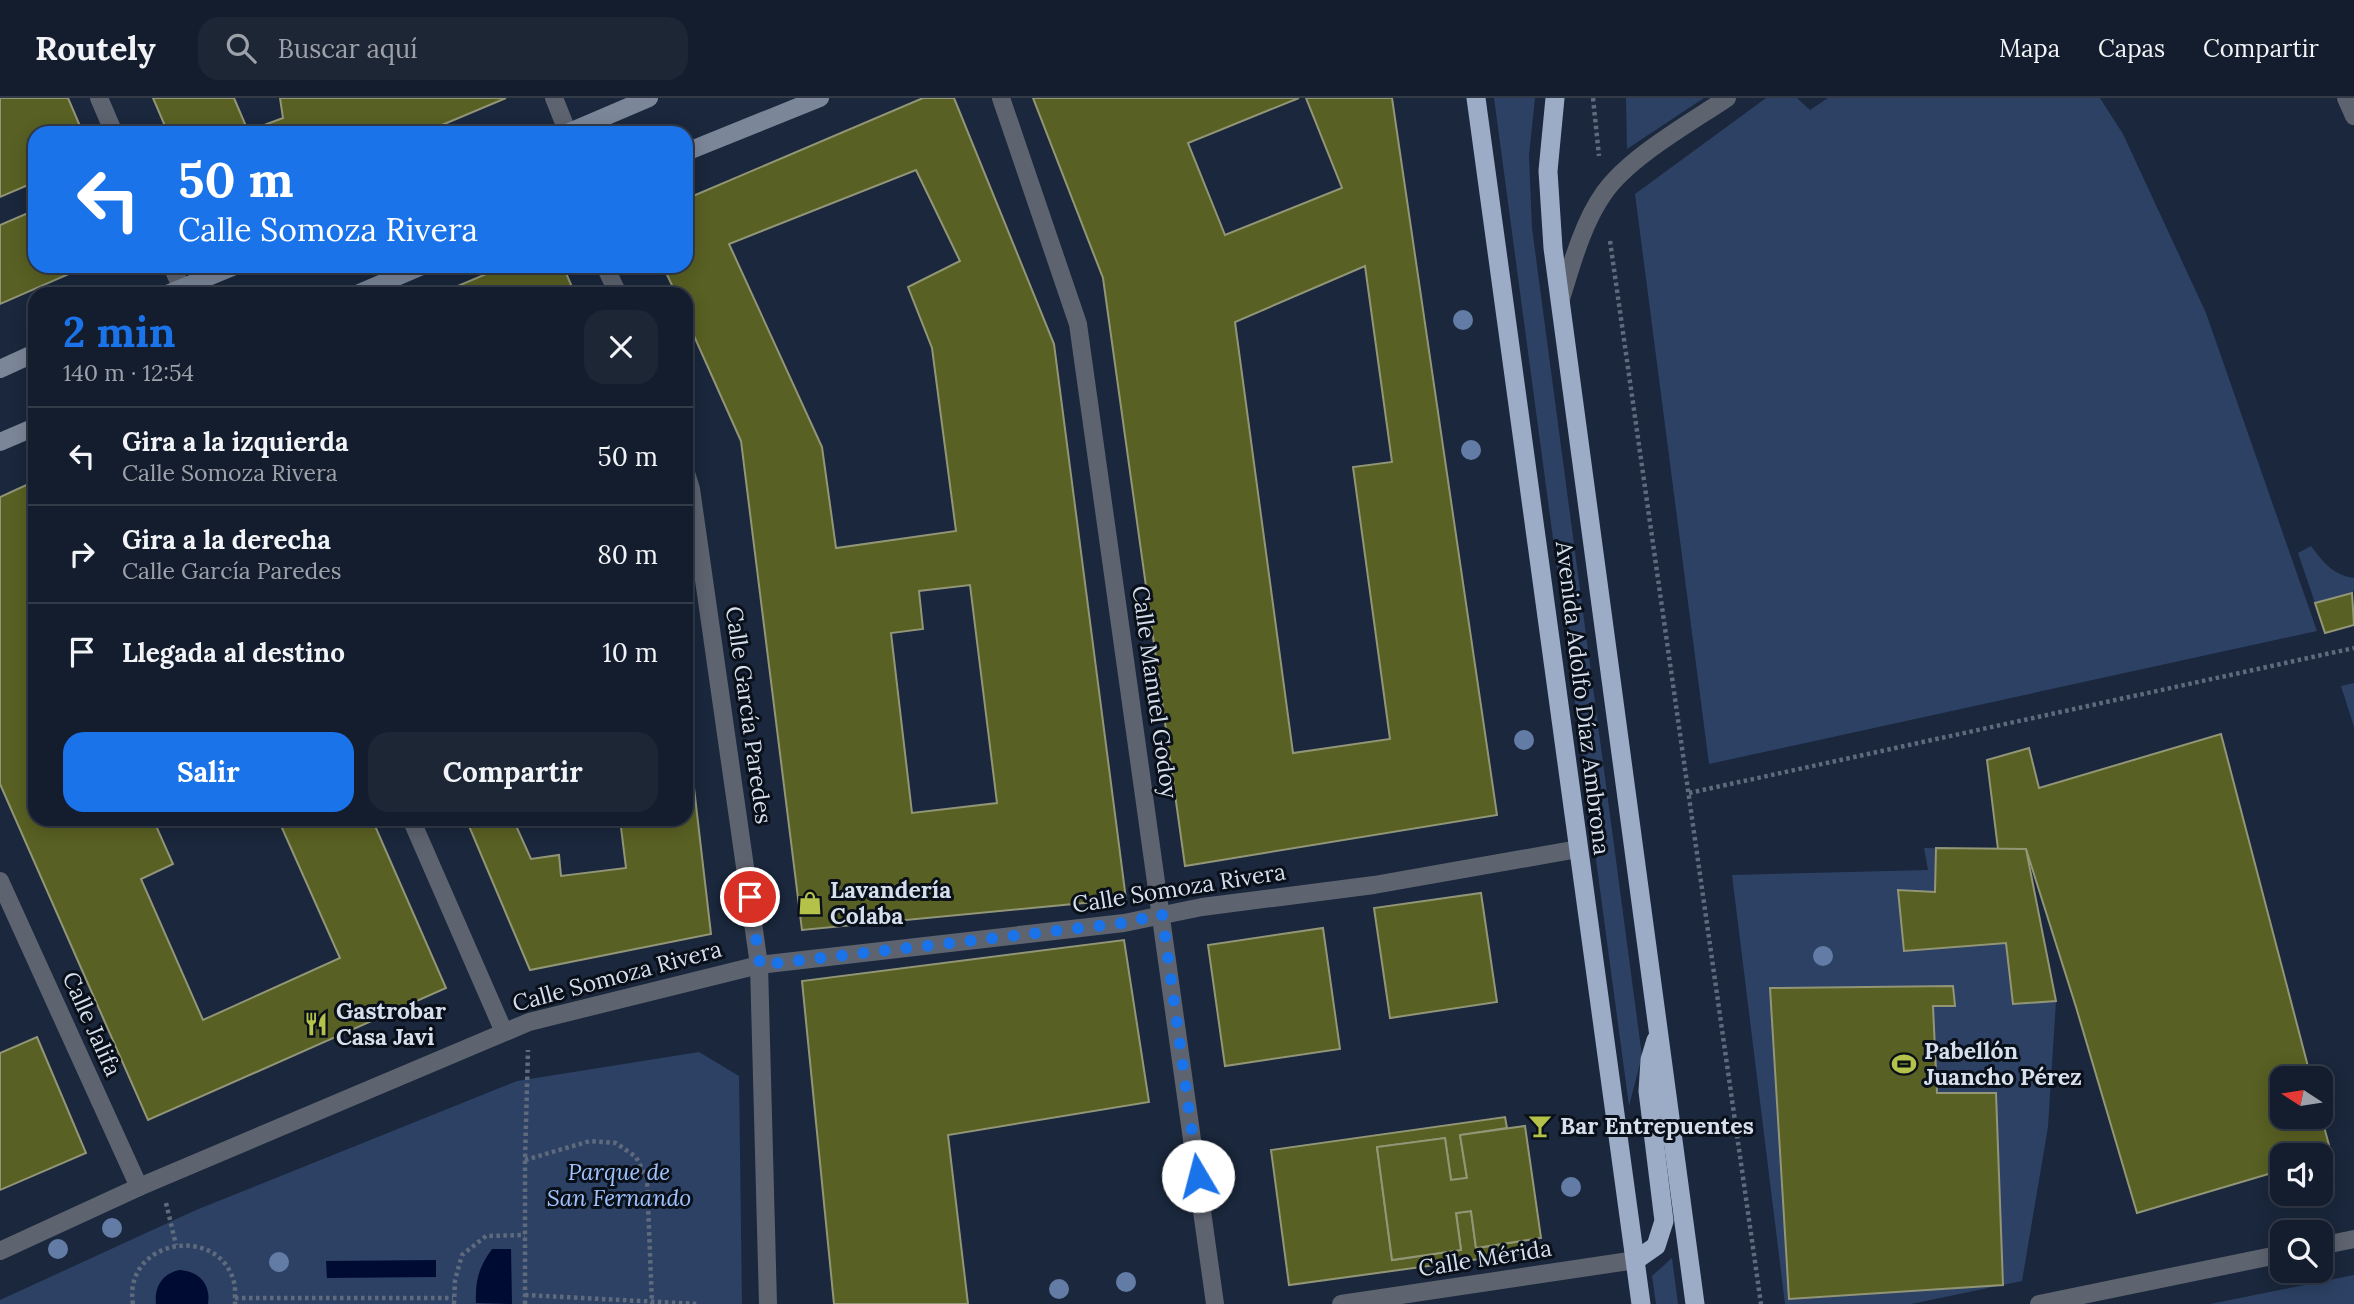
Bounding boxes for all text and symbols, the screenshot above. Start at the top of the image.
search box [198,17,688,80]
text: Routely [35,27,156,69]
icon: search [222,29,260,67]
text: Buscar aquí [278,32,418,65]
text: Mapa [1999,33,2060,64]
text: Capas [2098,33,2165,64]
text: Compartir [2203,33,2319,64]
text: 50 m [178,148,294,210]
icon: left [63,154,154,245]
text: Calle Somoza Rivera [178,209,478,250]
text: 2 min [63,305,176,359]
button: close [584,310,658,384]
text: 140 m · 12:54 [63,358,194,387]
text: Gira a la izquierda [122,425,349,458]
icon: left [63,437,101,475]
text: 50 m [598,440,658,473]
text: Calle Somoza Rivera [122,458,338,487]
text: Gira a la derecha [122,523,331,556]
icon: right [63,535,101,573]
text: 80 m [597,538,658,571]
street label: Avenida Adolfo Díaz Ambrona [1550,538,1617,857]
text: Calle García Paredes [122,556,341,585]
street label: Calle Manuel Godoy [1126,584,1185,801]
street label: Calle García Paredes [720,604,779,826]
icon: arrive [63,633,101,671]
text: Llegada al destino [122,636,345,669]
text: 10 m [602,636,658,669]
button: Salir [63,732,354,812]
button: Compartir [368,732,658,812]
street label: Calle Somoza Rivera [1070,856,1288,919]
pin [720,867,780,927]
place label: Lavandería Colaba [830,875,951,930]
icon: arrive [731,878,769,916]
shop icon: Lavandería Colaba [796,889,824,917]
street label: Calle Somoza Rivera [509,934,725,1017]
street label: Calle Jalifa [57,967,128,1081]
place label: Gastrobar Casa Javi [336,996,446,1051]
restaurant icon: Gastrobar Casa Javi [302,1010,330,1038]
place label: Pabellón Juancho Pérez [1924,1036,2082,1091]
sports icon: Pabellón Juancho Pérez [1890,1050,1918,1078]
north arrow [2270,1066,2333,1129]
map controls [2270,1066,2333,1283]
place label: Bar Entrepuentes [1560,1111,1754,1140]
bar icon: Bar Entrepuentes [1526,1112,1554,1140]
position arrow [1161,1139,1235,1213]
button: sound [2270,1143,2333,1206]
park label: Parque de San Fernando [547,1157,691,1212]
button: search [2270,1220,2333,1283]
street label: Calle Mérida [1416,1233,1554,1282]

